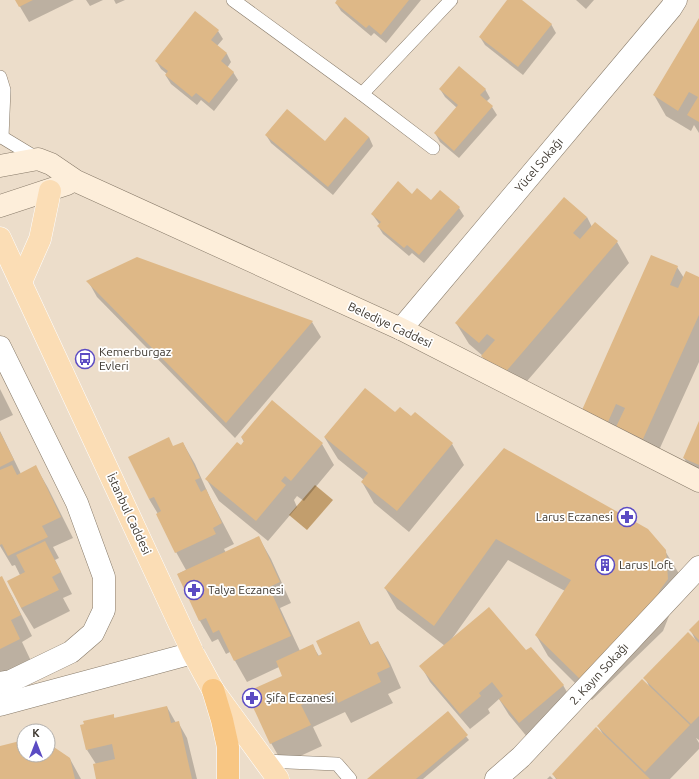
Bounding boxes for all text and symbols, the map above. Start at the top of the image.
street label: Yücel Sokağı [512,135,565,194]
street label: Belediye Caddesi [346,299,434,350]
place label: Kemerburgaz Evleri [99,345,172,372]
bus stop icon: Kemerburgaz Evleri [74,348,96,370]
street label: İstanbul Caddesi [105,471,154,557]
pharmacy icon: Larus Eczanesi [616,506,638,528]
place label: Larus Eczanesi [536,510,613,523]
building icon: Larus Loft [594,554,616,576]
place label: Larus Loft [619,558,673,571]
pharmacy icon: Talya Eczanesi [183,579,205,601]
place label: Talya Eczanesi [208,583,284,596]
street label: 2. Kayın Sokağı [567,640,631,707]
pharmacy icon: Şifa Eczanesi [241,687,263,709]
place label: Şifa Eczanesi [266,691,334,704]
north arrow [16,723,56,763]
text: K [32,727,40,739]

